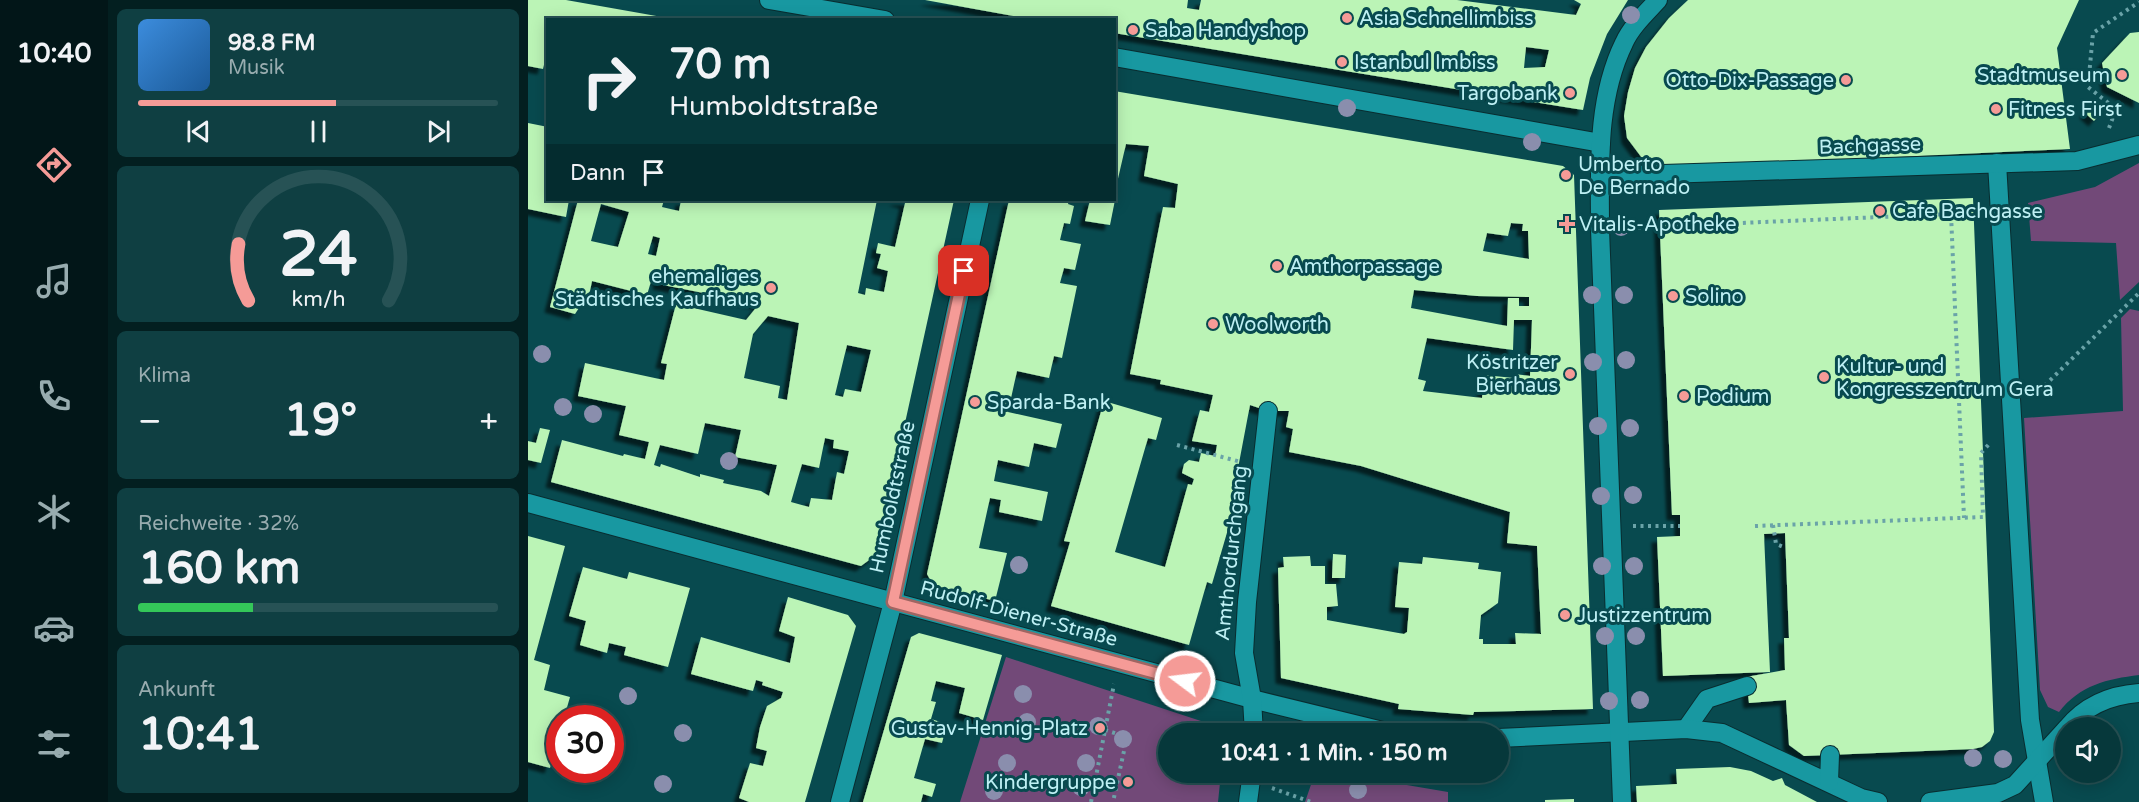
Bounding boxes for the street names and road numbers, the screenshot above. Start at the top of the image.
street label: Bachgasse [1818,132,1922,160]
street label: Humboldtstraße [865,419,921,575]
street label: Amthordurchgang [1211,464,1253,642]
street label: Rudolf-Diener-Straße [917,576,1120,652]

